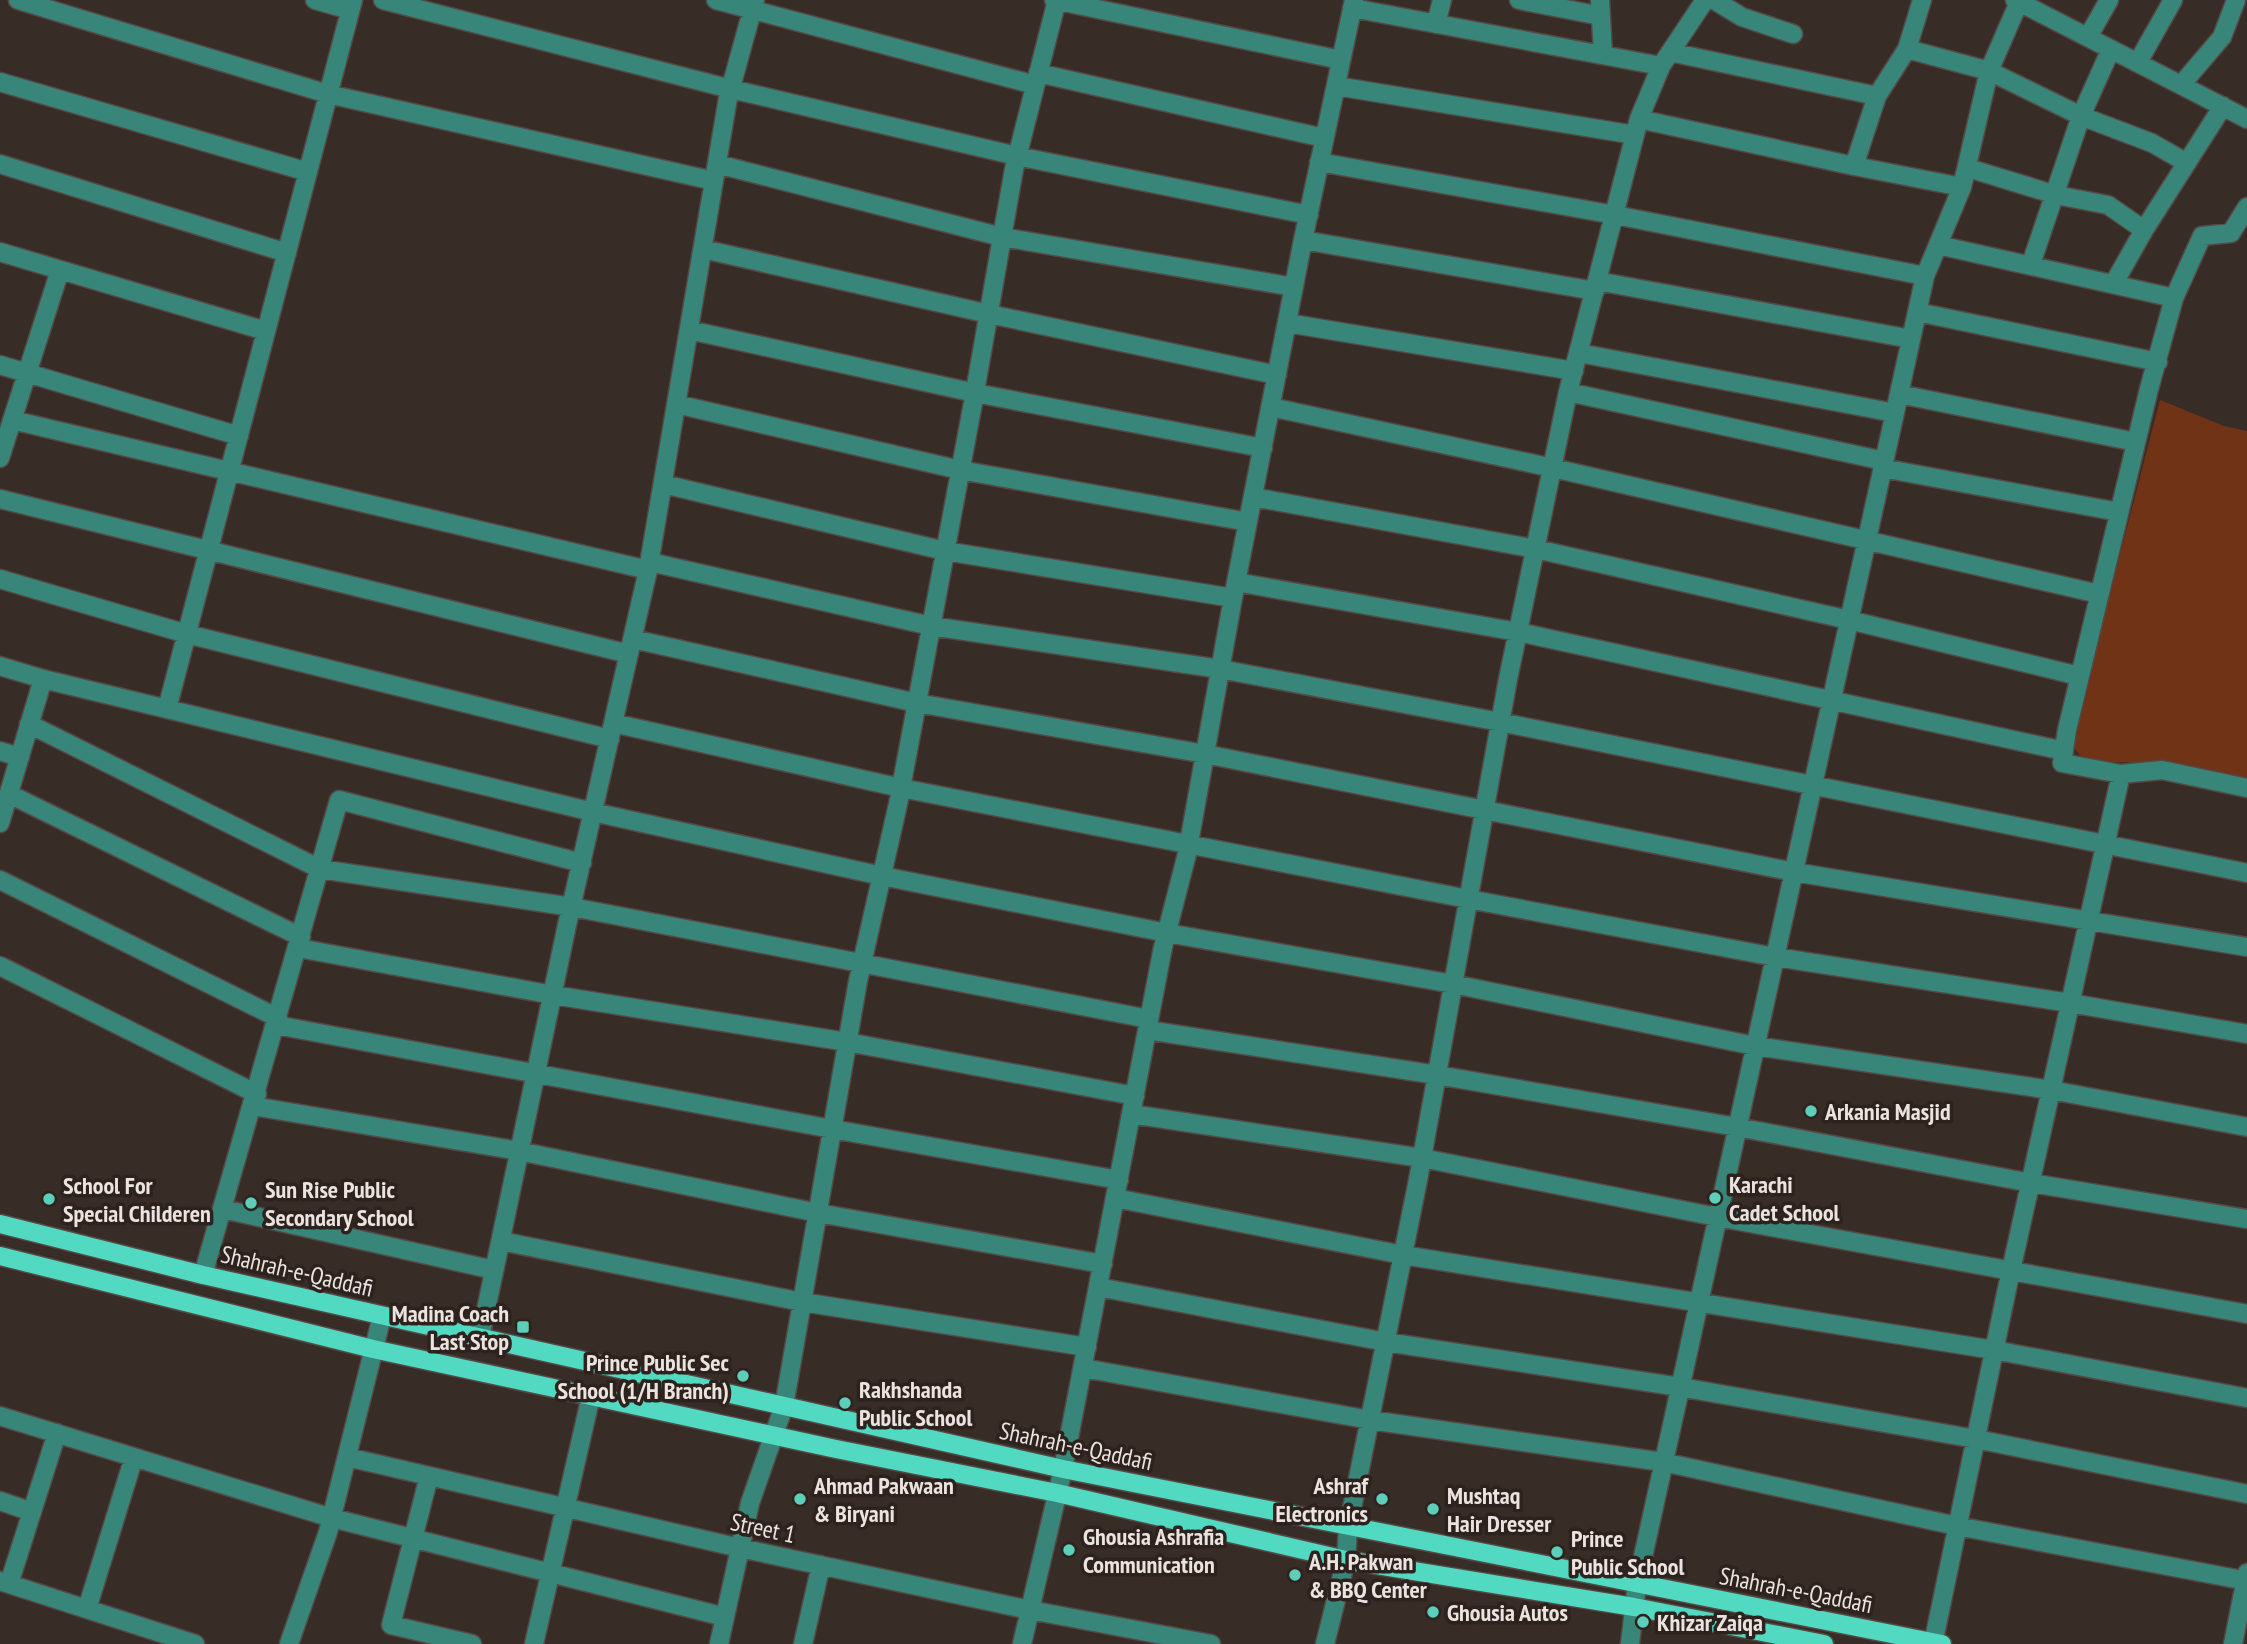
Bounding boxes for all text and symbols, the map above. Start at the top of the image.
place label: Arkania Masjid [1824,1096,1951,1127]
marker: Arkania Masjid [1803,1103,1819,1119]
place label: Karachi Cadet School [1729,1169,1840,1228]
place label: School For Special Childeren [63,1170,211,1229]
place label: Sun Rise Public Secondary School [265,1174,414,1233]
marker: Karachi Cadet School [1707,1190,1723,1206]
marker: School For Special Childeren [41,1191,57,1207]
marker: Sun Rise Public Secondary School [243,1195,259,1211]
street label: Shahrah-e-Qaddafi [218,1238,376,1304]
place label: Madina Coach Last Stop [392,1298,509,1357]
marker: Madina Coach Last Stop [515,1319,531,1335]
place label: Prince Public Sec School (1/H Branch) [558,1347,730,1406]
marker: Prince Public Sec School (1/H Branch) [735,1368,751,1384]
place label: Rakhshanda Public School [859,1374,972,1433]
marker: Rakhshanda Public School [837,1395,853,1411]
street label: Shahrah-e-Qaddafi [997,1415,1155,1477]
place label: Ahmad Pakwaan & Biryani [813,1470,954,1529]
place label: Ashraf Electronics [1276,1470,1370,1529]
place label: Mushtaq Hair Dresser [1447,1480,1552,1539]
marker: Ahmad Pakwaan & Biryani [792,1491,808,1507]
marker: Ashraf Electronics [1374,1491,1390,1507]
marker: Mushtaq Hair Dresser [1425,1501,1441,1517]
street label: Street 1 [728,1506,798,1550]
place label: Ghousia Ashrafia Communication [1083,1521,1224,1580]
place label: Prince Public School [1571,1523,1684,1582]
marker: Ghousia Ashrafia Communication [1061,1542,1077,1558]
marker: Prince Public School [1549,1544,1565,1560]
place label: A.H. Pakwan & BBQ Center [1308,1546,1428,1605]
street label: Shahrah-e-Qaddafi [1717,1560,1875,1620]
marker: A.H. Pakwan & BBQ Center [1287,1567,1303,1583]
place label: Ghousia Autos [1447,1597,1568,1628]
marker: Ghousia Autos [1425,1604,1441,1620]
place label: Khizar Zaiqa [1657,1607,1763,1638]
marker: Khizar Zaiqa [1635,1614,1651,1630]

